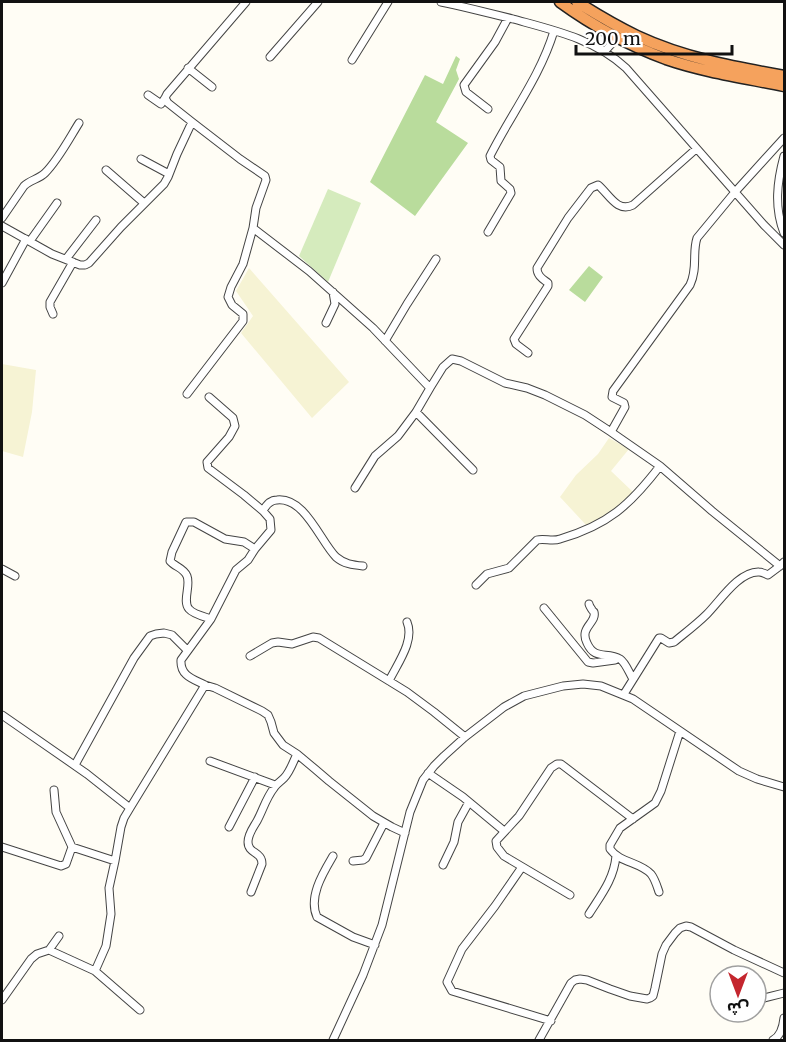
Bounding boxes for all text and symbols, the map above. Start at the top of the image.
scale bar [576,18,732,56]
text: 200 m [585,27,641,50]
north arrow [708,964,768,1024]
text: ش [727,999,749,1019]

